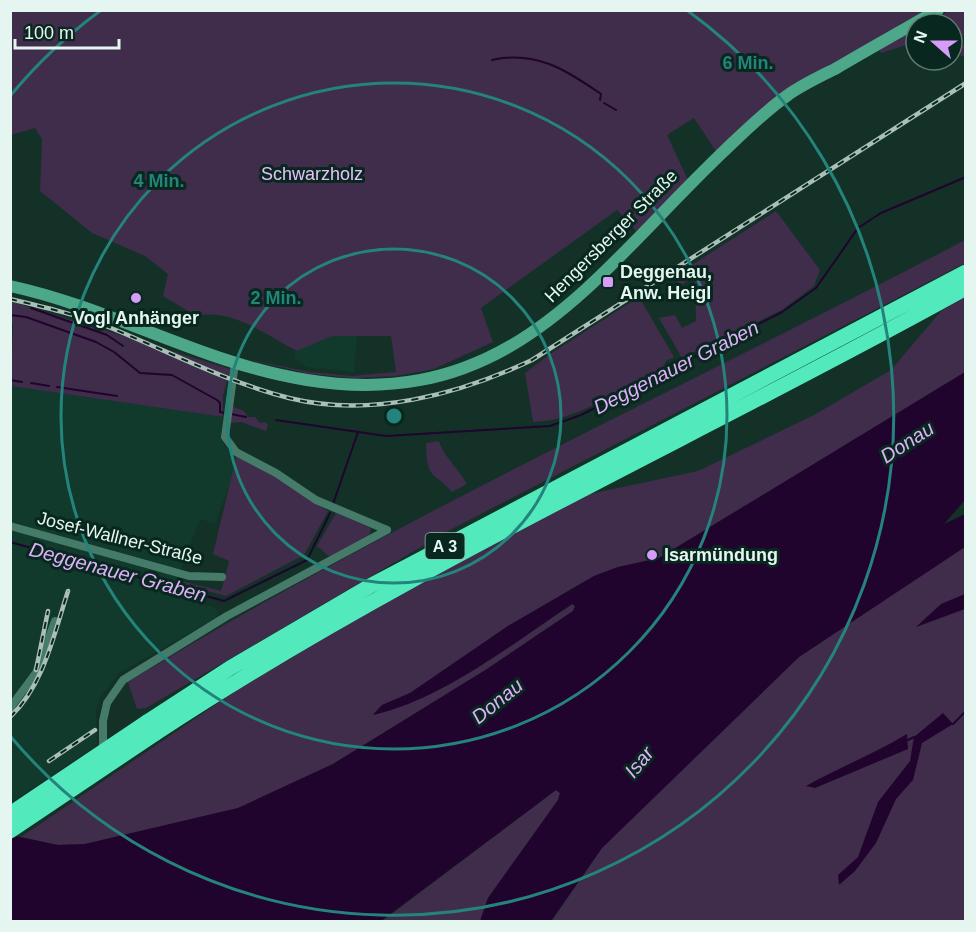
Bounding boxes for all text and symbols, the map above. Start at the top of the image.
scale bar [15,12,118,50]
north arrow [904,12,964,72]
text: 100 m [24,23,74,43]
text: N [910,28,930,45]
text: 6 Min. [722,53,774,73]
park label: Schwarzholz [261,164,363,184]
street label: Hengersberger Straße [541,166,681,306]
text: 4 Min. [133,171,185,191]
place label: Deggenau, Anw. Heigl [620,262,712,303]
marker: Deggenau, Anw. Heigl [601,275,615,289]
text: 2 Min. [250,288,302,308]
marker: Vogl Anhänger [129,291,143,305]
place label: Vogl Anhänger [73,308,199,328]
water label: Deggenauer Graben [590,316,762,418]
centre of rings [384,406,404,426]
water label: Donau [876,417,938,467]
street label: Josef-Wallner-Straße [35,508,205,568]
road number: A 3 [426,533,464,559]
water label: Deggenauer Graben [27,538,209,606]
place label: Isarmündung [664,545,778,565]
marker: Isarmündung [645,548,659,562]
water label: Donau [467,674,527,728]
water label: Isar [620,741,659,782]

